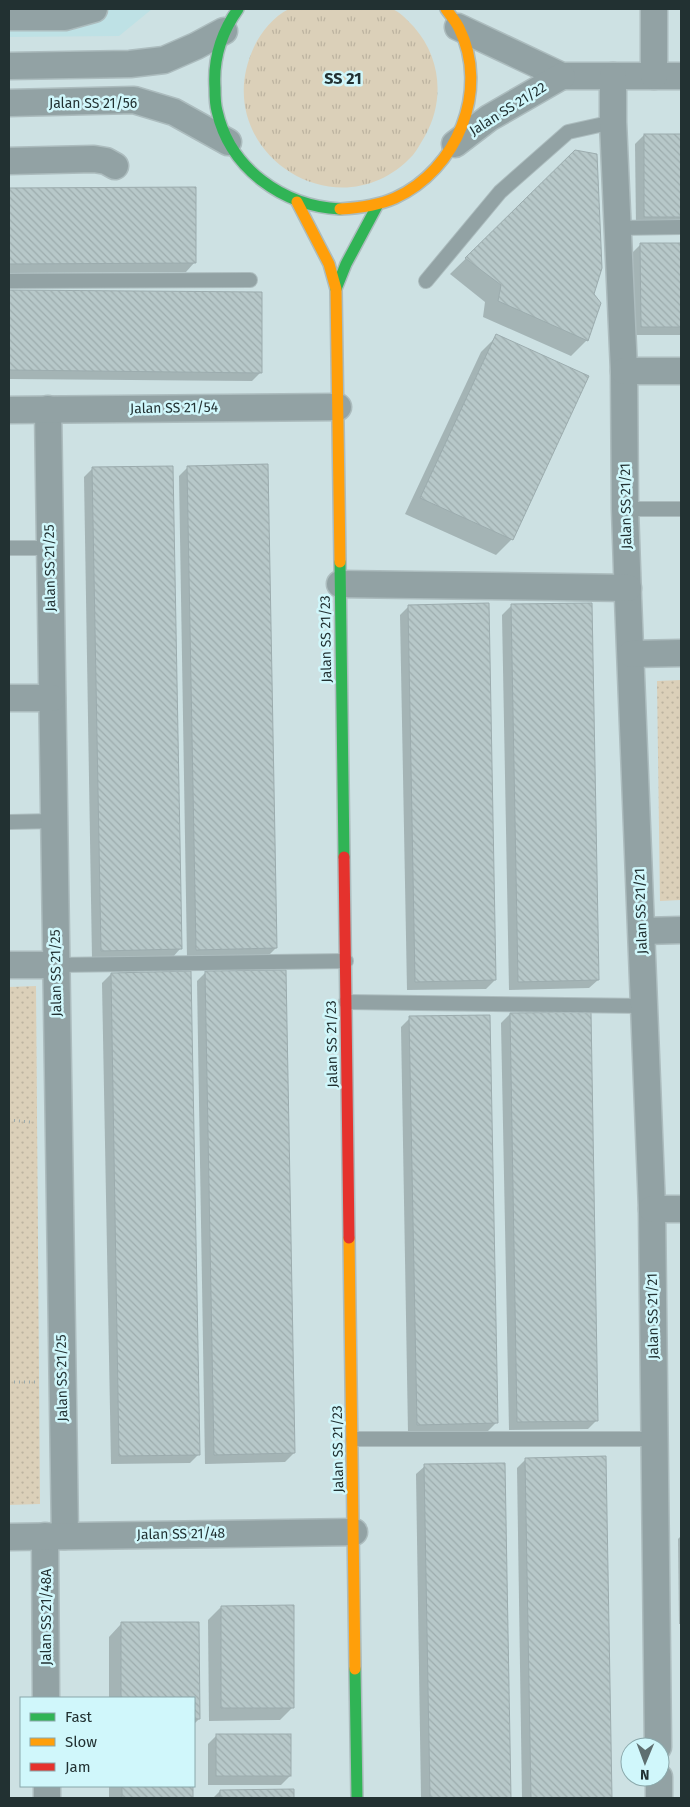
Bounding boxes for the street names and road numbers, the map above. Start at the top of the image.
street label: Jalan SS 21/22 [466,79,550,139]
street label: Jalan SS 21/56 [49,95,137,112]
street label: Jalan SS 21/54 [130,399,219,417]
street label: Jalan SS 21/21 [617,463,635,549]
street label: Jalan SS 21/25 [41,524,59,612]
street label: Jalan SS 21/23 [317,595,335,683]
street label: Jalan SS 21/21 [631,868,651,954]
street label: Jalan SS 21/25 [47,929,65,1017]
street label: Jalan SS 21/23 [323,1000,341,1088]
street label: Jalan SS 21/21 [644,1273,662,1359]
street label: Jalan SS 21/25 [53,1334,71,1422]
street label: Jalan SS 21/23 [329,1405,347,1493]
street label: Jalan SS 21/48 [137,1525,226,1543]
street label: Jalan SS 21/48A [38,1569,55,1665]

